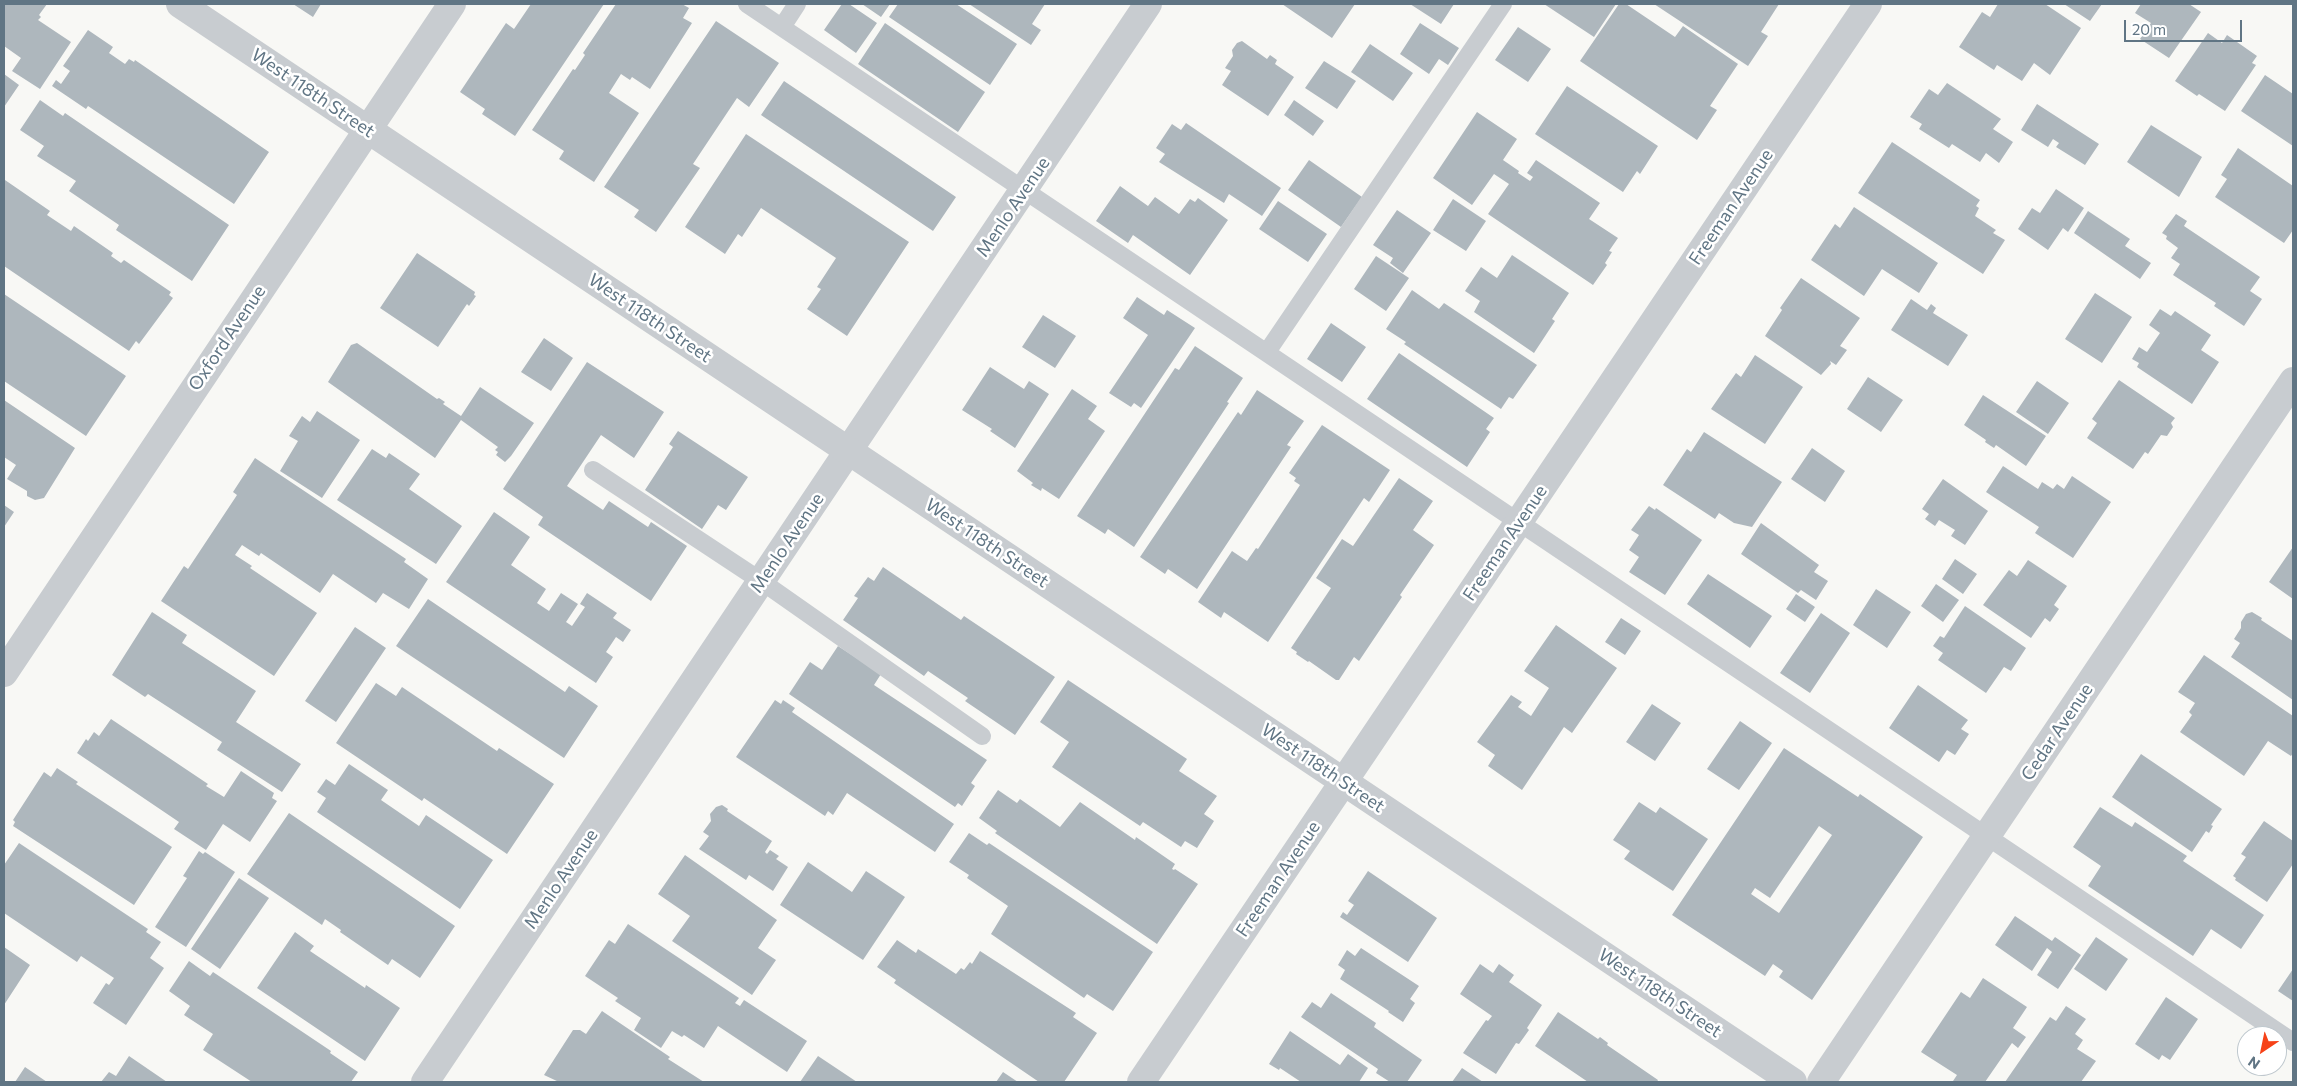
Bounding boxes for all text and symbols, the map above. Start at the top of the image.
scale bar [2127,10,2244,42]
text: 20 m [2132,20,2166,38]
street label: West 118th Street [247,44,379,142]
street label: Freeman Avenue [1684,145,1778,269]
street label: Menlo Avenue [972,153,1054,261]
street label: West 118th Street [584,269,716,367]
street label: Oxford Avenue [184,281,270,395]
street label: Freeman Avenue [1458,481,1552,605]
street label: Menlo Avenue [746,489,828,597]
street label: West 118th Street [921,494,1053,592]
street label: Cedar Avenue [2017,679,2097,785]
street label: West 118th Street [1257,719,1389,817]
street label: Freeman Avenue [1231,817,1325,941]
street label: Menlo Avenue [520,825,602,933]
street label: West 118th Street [1594,944,1726,1042]
north arrow [2237,1026,2287,1076]
text: N [2245,1053,2263,1073]

